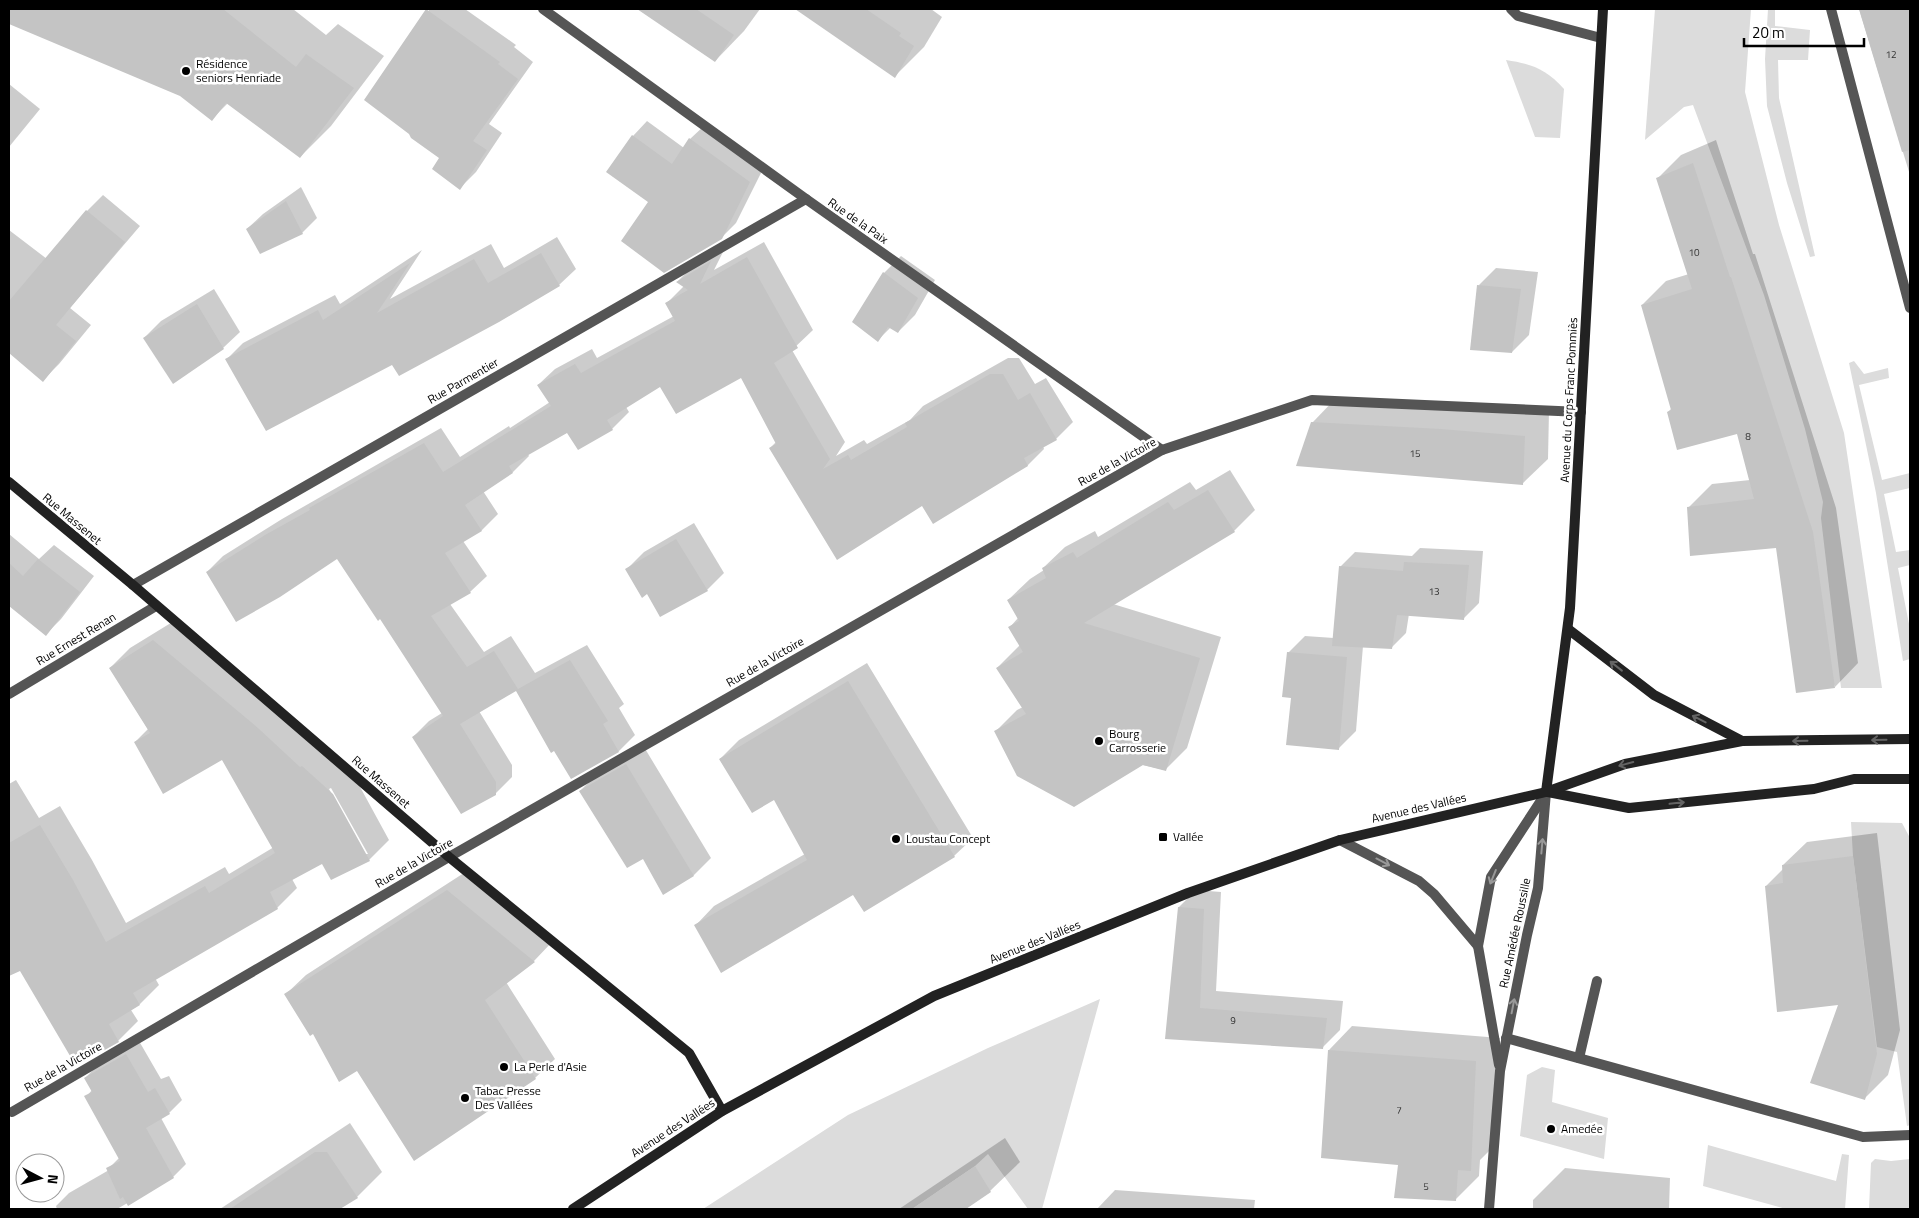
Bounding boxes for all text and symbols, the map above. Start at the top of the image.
scale bar [1744,15,1864,47]
text: 20 m [1752,21,1785,44]
house number: 12 [1885,47,1897,62]
place label: Résidence seniors Henriade [196,54,281,87]
marker: Résidence seniors Henriade [180,65,192,77]
street label: Rue de la Paix [824,193,893,249]
house number: 10 [1688,245,1700,260]
street label: Avenue du Corps Franc Pommiès [1555,317,1582,483]
street label: Rue Parmentier [424,353,502,409]
house number: 8 [1745,429,1751,444]
street label: Rue de la Victoire [1074,432,1159,491]
house number: 15 [1409,446,1421,461]
street label: Rue Massenet [38,488,107,550]
house number: 13 [1428,584,1440,599]
street label: Rue Ernest Renan [32,607,119,670]
street label: Rue de la Victoire [722,632,807,692]
one-way arrow [1609,660,1622,671]
one-way arrow [1692,714,1707,723]
place label: Bourg Carrosserie [1109,724,1166,757]
marker: Bourg Carrosserie [1093,735,1105,747]
one-way arrow [1872,735,1888,744]
one-way arrow [1792,736,1808,745]
street label: Rue Massenet [348,751,415,813]
one-way arrow [1618,760,1634,770]
street label: Avenue des Vallées [1370,787,1469,828]
one-way arrow [1669,799,1685,808]
place label: Vallée [1173,827,1203,846]
place label: Loustau Concept [906,829,991,848]
marker: Vallée [1157,831,1169,843]
street label: Rue de la Victoire [371,833,456,893]
marker: Loustau Concept [890,833,902,845]
one-way arrow [1537,838,1547,854]
one-way arrow [1376,858,1390,868]
one-way arrow [1488,869,1497,884]
street label: Rue Amédée Roussille [1494,876,1535,990]
street label: Avenue des Vallées [986,914,1084,968]
one-way arrow [1509,998,1518,1014]
house number: 9 [1230,1013,1236,1028]
street label: Rue de la Victoire [20,1037,105,1097]
place label: La Perle d'Asie [514,1057,587,1076]
marker: La Perle d'Asie [498,1061,510,1073]
place label: Tabac Presse Des Vallées [475,1081,541,1114]
marker: Tabac Presse Des Vallées [459,1092,471,1104]
street label: Avenue des Vallées [627,1093,719,1162]
house number: 7 [1396,1103,1402,1118]
place label: Amedée [1561,1119,1603,1138]
marker: Amedée [1545,1123,1557,1135]
north arrow [15,1153,65,1203]
text: N [42,1173,64,1185]
house number: 5 [1423,1179,1429,1194]

